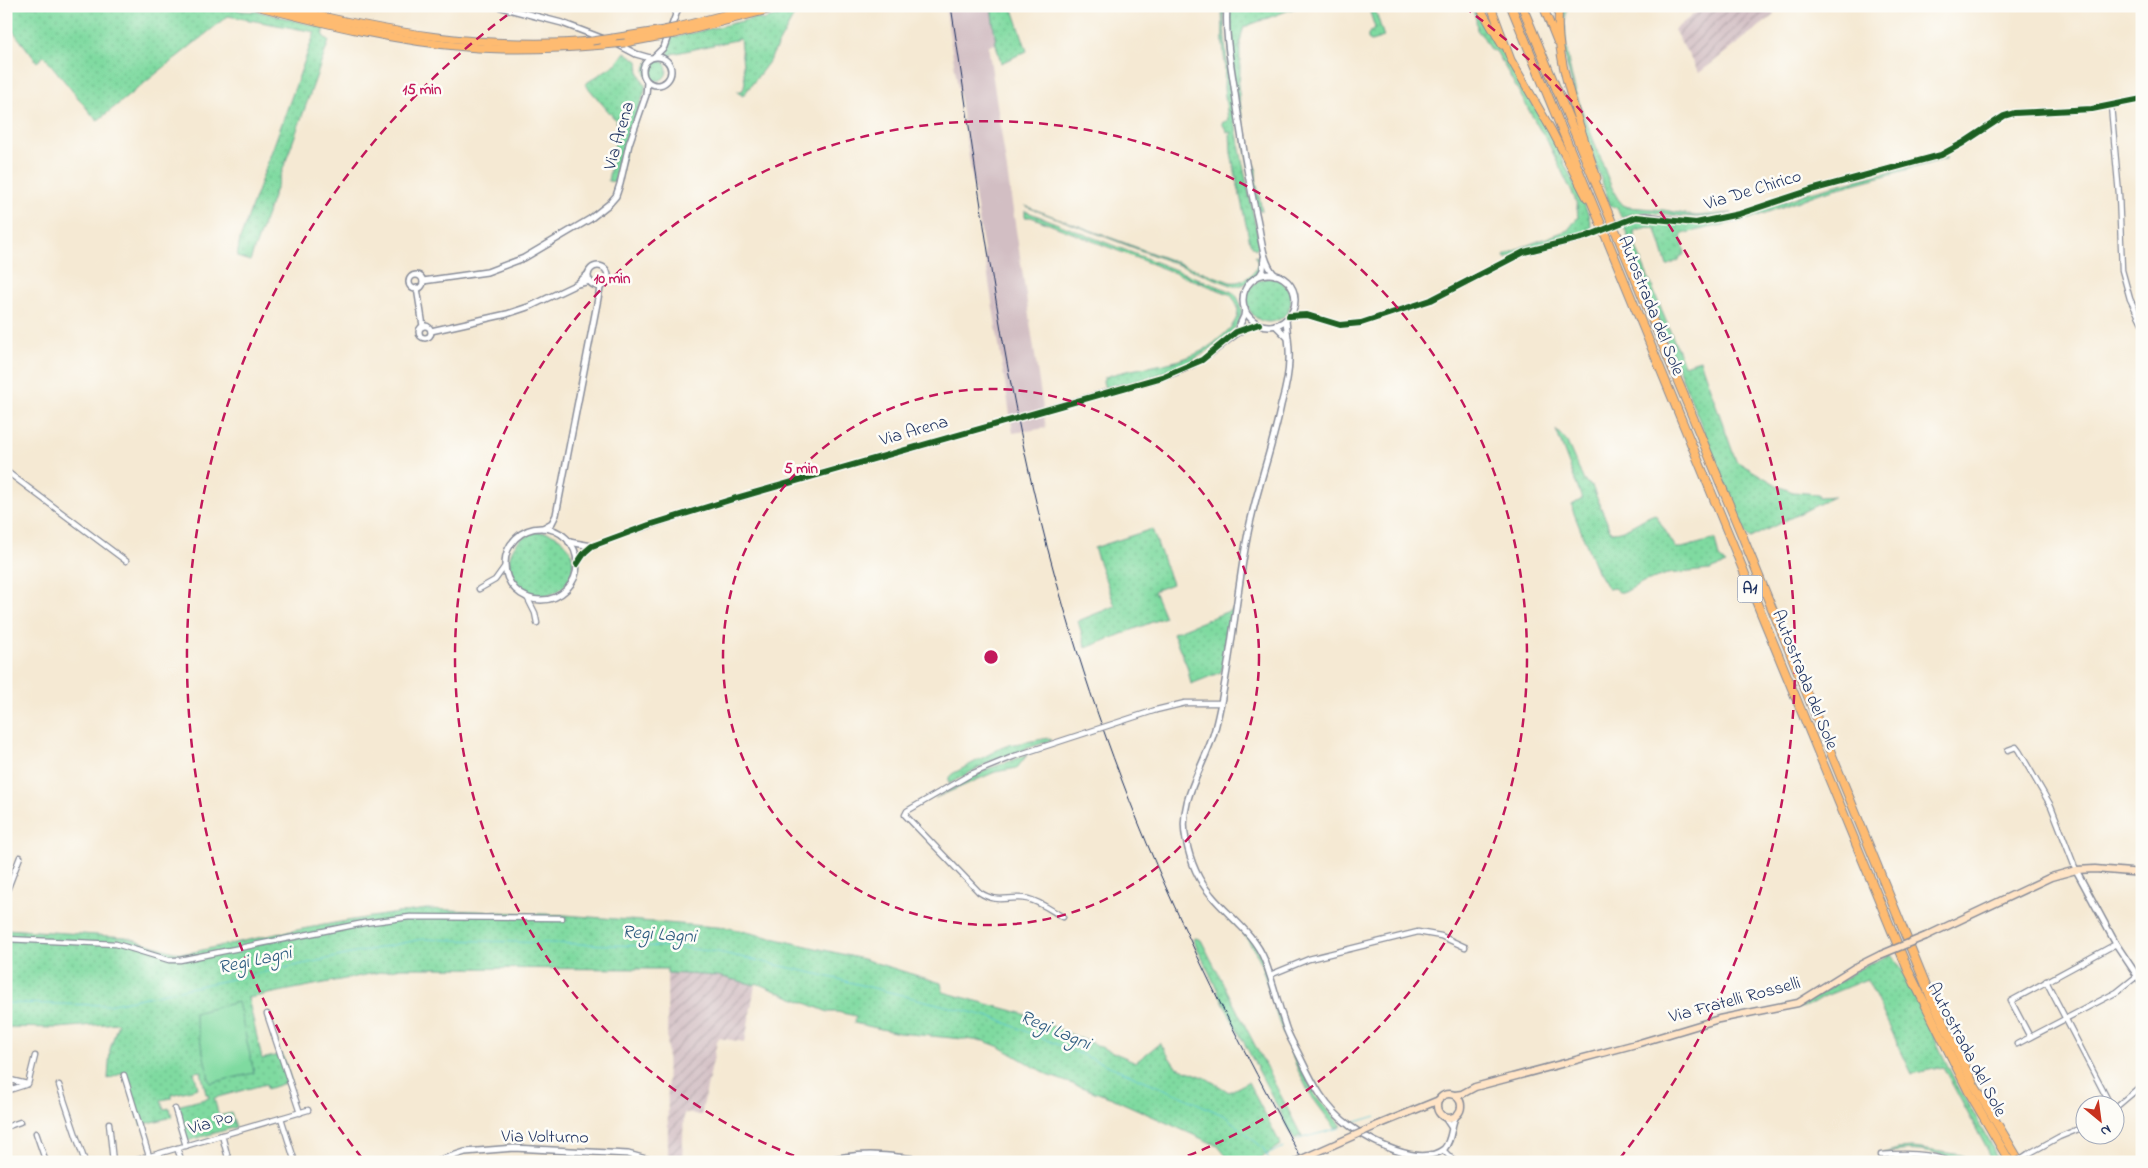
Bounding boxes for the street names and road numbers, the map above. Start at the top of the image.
street label: Via Arena [598,99,642,174]
street label: Via De Chirico [1700,164,1805,218]
street label: Autostrada del Sole [1610,232,1690,381]
street label: Via Arena [876,410,951,454]
road number: A1 [1738,576,1762,602]
street label: Autostrada del Sole [1764,606,1844,755]
street label: Via Fratelli Rosselli [1665,971,1804,1031]
street label: Autostrada del Sole [1920,978,2013,1123]
street label: Via Po [185,1105,236,1143]
street label: Via Volturno [500,1124,589,1152]

